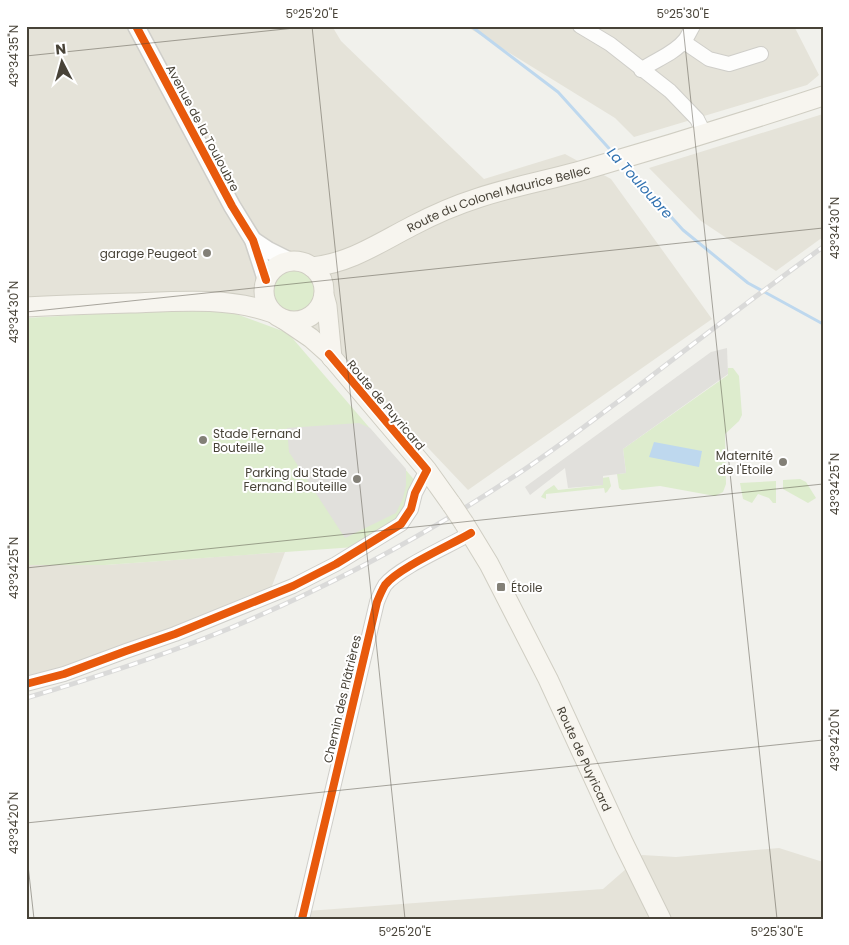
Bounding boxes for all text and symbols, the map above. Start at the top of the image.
text: 5°25'20"E [286,5,338,22]
text: 5°25'30"E [656,5,710,22]
text: 43°34'35"N [5,25,22,87]
north arrow [38,38,88,88]
text: N [54,39,67,60]
street label: Avenue de la Touloubre [162,62,244,194]
water label: La Touloubre [602,143,678,223]
street label: Route du Colonel Maurice Bellec [403,160,592,236]
text: 43°34'30"N [826,197,843,259]
place label: garage Peugeot [100,245,197,262]
marker: garage Peugeot [201,247,213,259]
text: 43°34'30"N [5,281,22,343]
street label: Route de Puyricard [343,356,429,454]
place label: Stade Fernand Bouteille [213,425,301,456]
marker: Stade Fernand Bouteille [197,434,209,446]
place label: Maternité de l'Etoile [716,447,773,478]
text: 43°34'25"N [826,453,843,515]
marker: Maternité de l'Etoile [777,456,789,468]
place label: Parking du Stade Fernand Bouteille [243,464,347,495]
marker: Parking du Stade Fernand Bouteille [351,473,363,485]
text: 43°34'25"N [5,537,22,599]
place label: Étoile [511,579,543,596]
marker: Étoile [495,581,507,593]
street label: Chemin des Plâtrières [319,633,365,765]
street label: Route de Puyricard [553,704,616,814]
text: 43°34'20"N [826,709,843,771]
text: 43°34'20"N [5,792,22,854]
text: 5°25'20"E [379,923,431,940]
text: 5°25'30"E [750,923,804,940]

